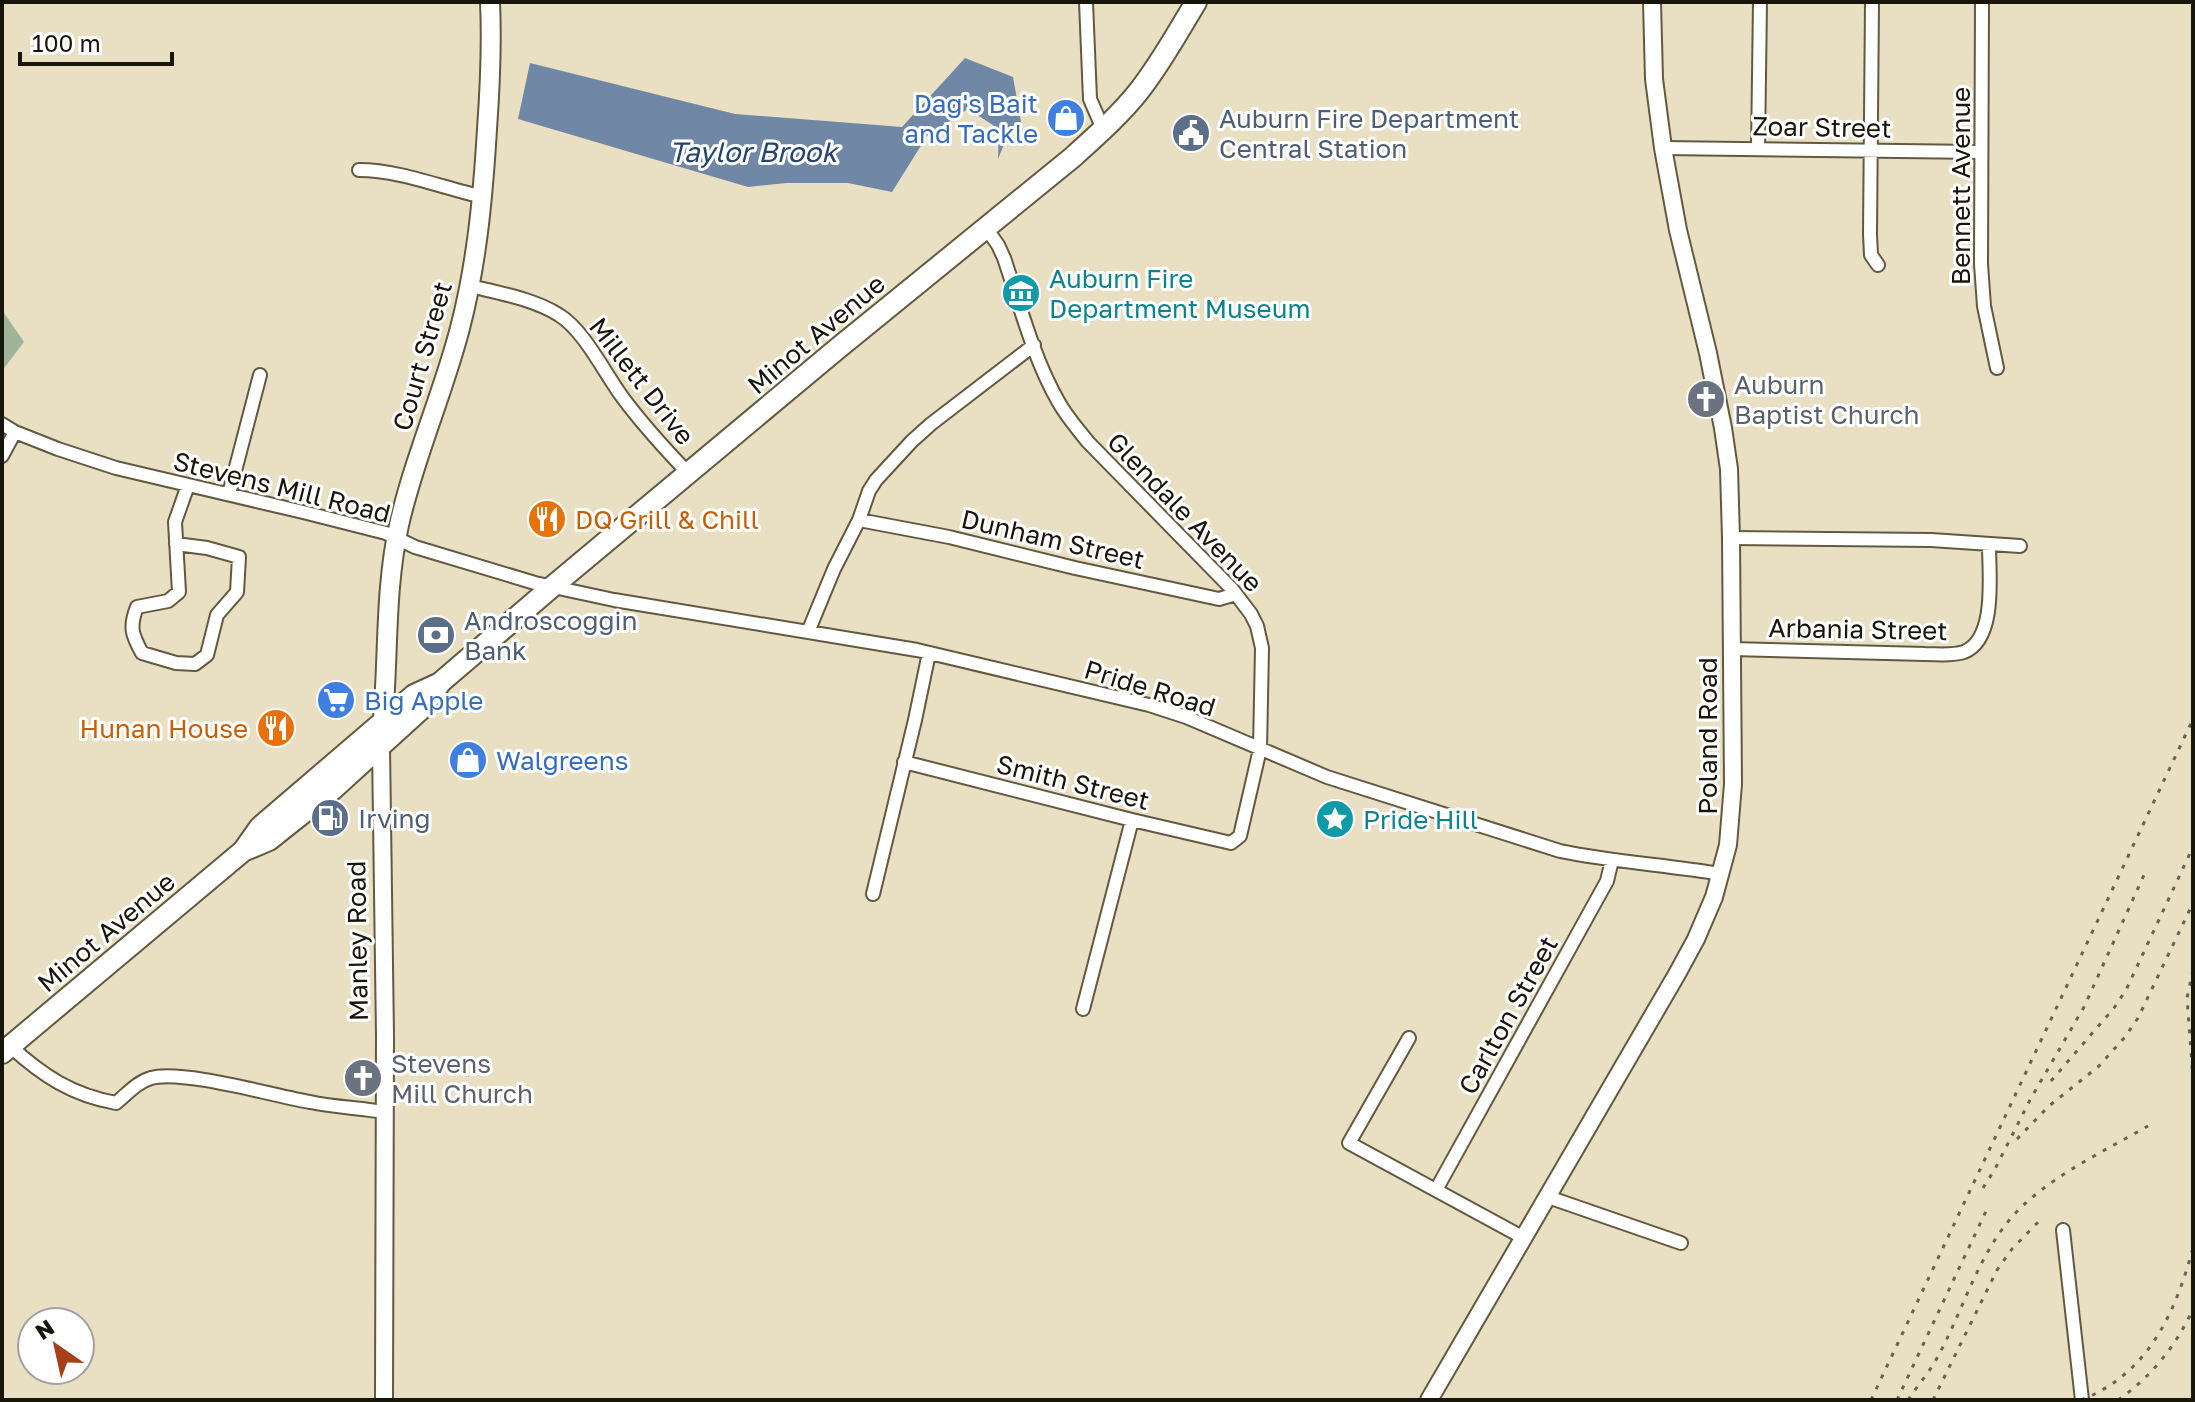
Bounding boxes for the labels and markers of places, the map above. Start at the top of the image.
place label: Dag's Bait and Tackle [904,88,1038,149]
shop icon: Dag's Bait and Tackle [1045,97,1087,139]
place label: Auburn Fire Department Central Station [1219,103,1519,164]
public building icon: Auburn Fire Department Central Station [1170,112,1212,154]
place label: Auburn Fire Department Museum [1049,263,1310,324]
museum icon: Auburn Fire Department Museum [1000,272,1042,314]
place label: Auburn Baptist Church [1734,369,1920,430]
church icon: Auburn Baptist Church [1685,378,1727,420]
restaurant icon: DQ Grill & Chill [526,498,568,540]
place label: DQ Grill & Chill [575,504,759,535]
place label: Androscoggin Bank [464,605,637,666]
bank icon: Androscoggin Bank [415,614,457,656]
supermarket icon: Big Apple [315,679,357,721]
place label: Big Apple [364,685,483,716]
restaurant icon: Hunan House [255,707,297,749]
place label: Hunan House [79,713,248,744]
shop icon: Walgreens [447,739,489,781]
place label: Walgreens [496,745,628,776]
fuel station icon: Irving [309,797,351,839]
place icon: Pride Hill [1314,798,1356,840]
place label: Irving [358,803,431,834]
place label: Pride Hill [1363,804,1478,835]
place label: Stevens Mill Church [391,1048,533,1109]
church icon: Stevens Mill Church [342,1057,384,1099]

